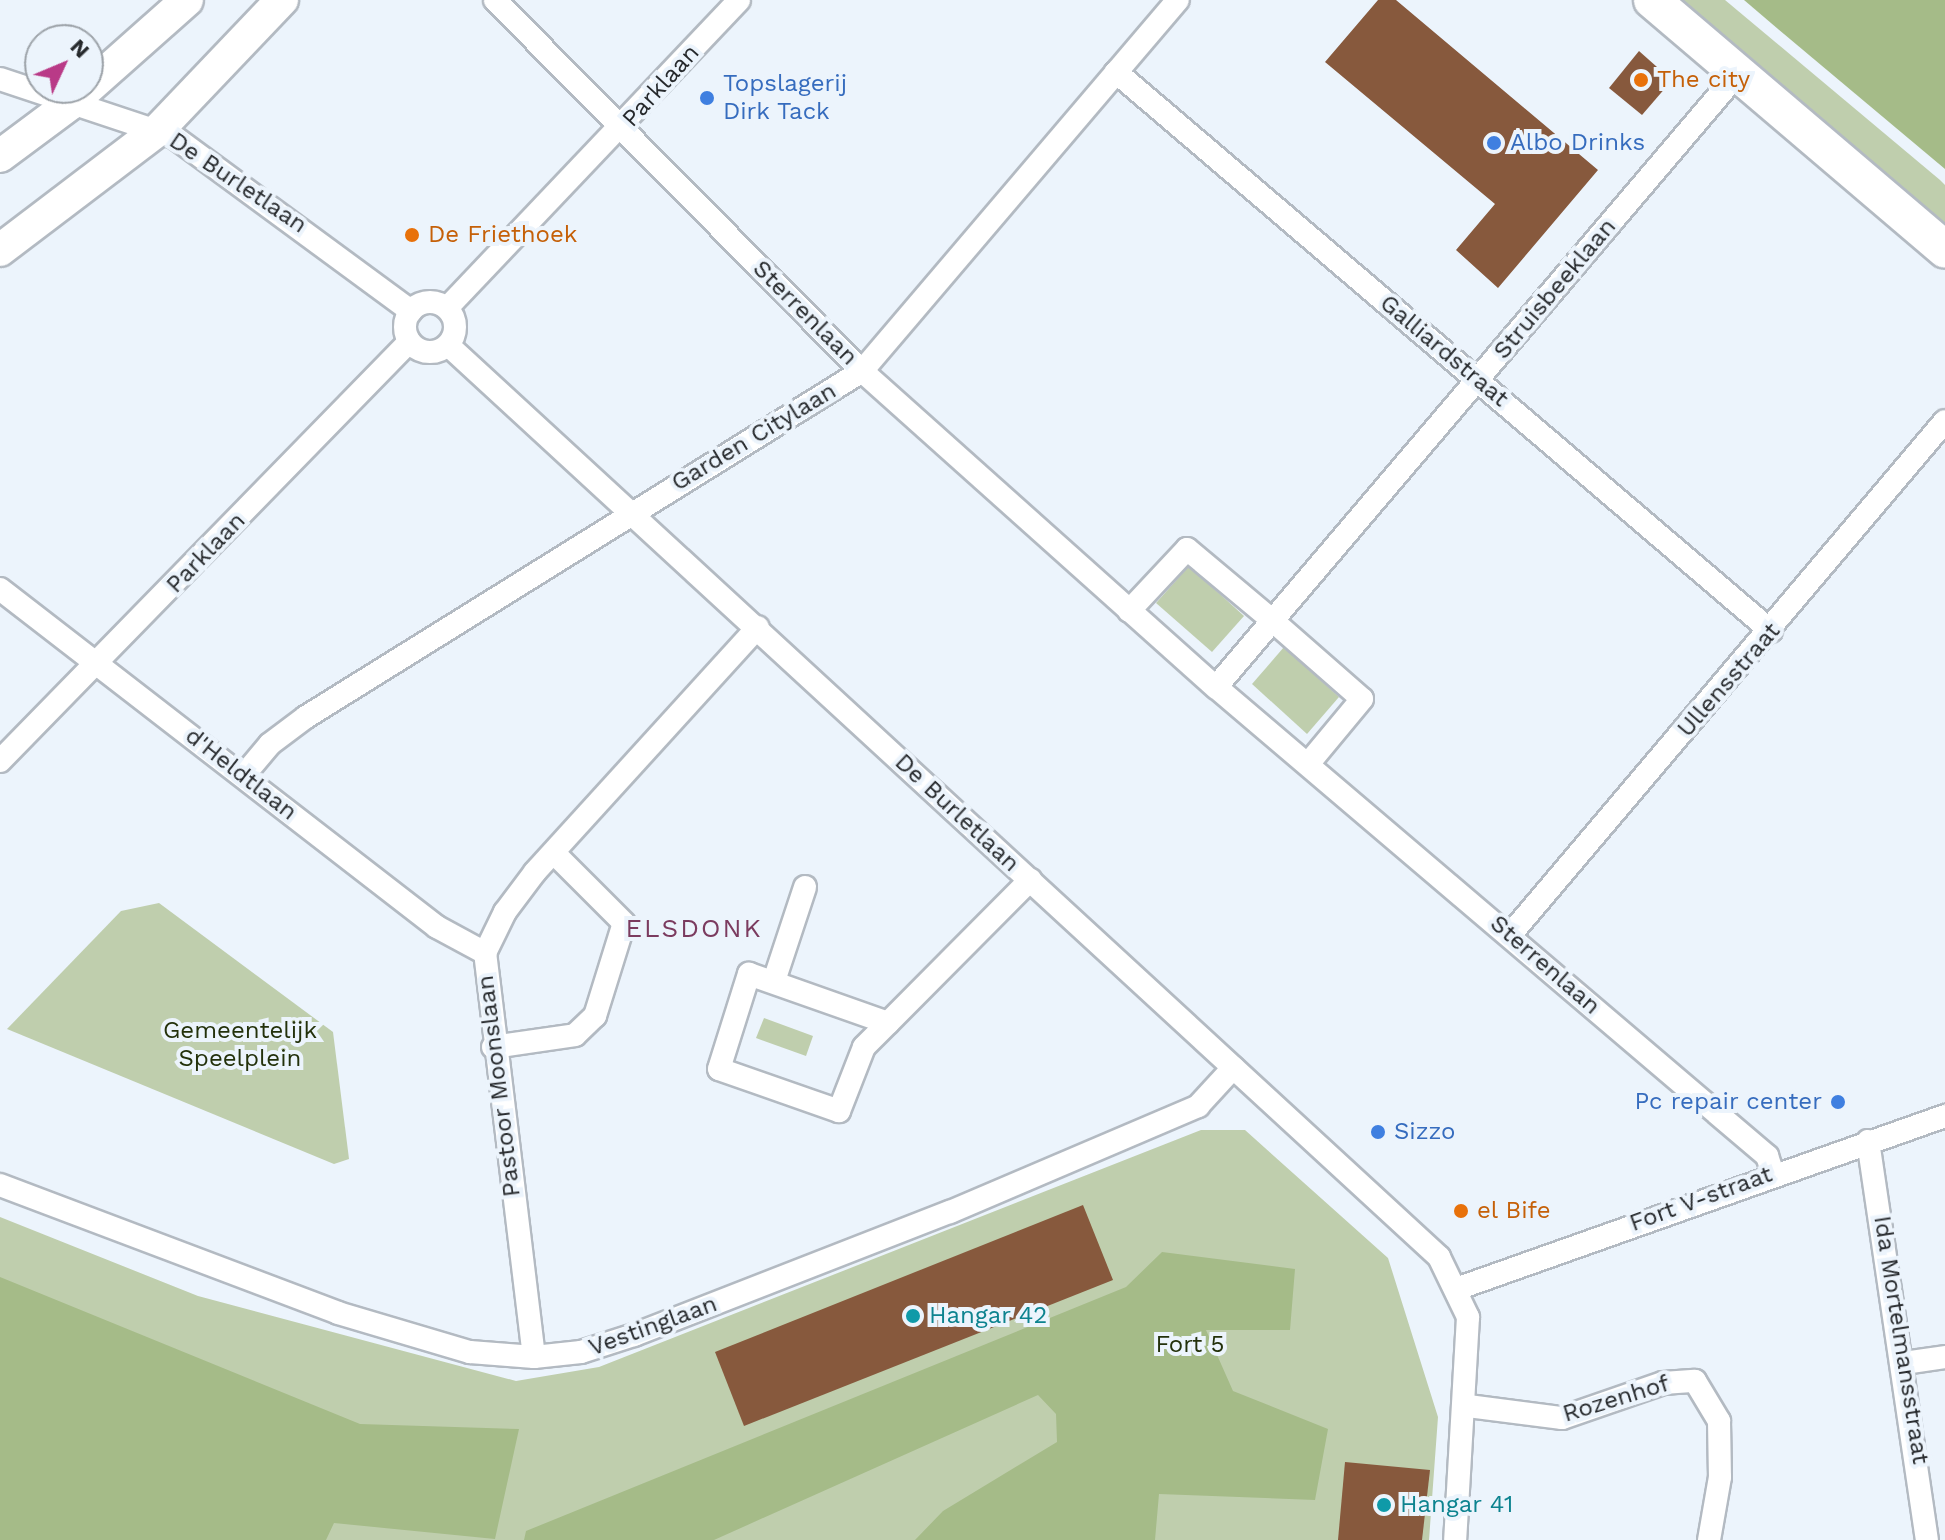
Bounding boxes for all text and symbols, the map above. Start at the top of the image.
north arrow [24,24,104,104]
text: N [66,34,95,63]
street label: Parklaan [617,39,705,133]
place label: The city [1657,66,1750,94]
place label: Topslagerij Dirk Tack [723,70,847,126]
marker: The city [1632,71,1650,89]
marker: Topslagerij Dirk Tack [698,89,716,107]
street label: De Burletlaan [164,126,312,240]
place label: Albo Drinks [1510,129,1645,157]
marker: Albo Drinks [1485,134,1503,152]
street label: Struisbeeklaan [1488,213,1622,365]
place label: De Friethoek [428,221,577,249]
marker: De Friethoek [403,226,421,244]
street label: Sterrenlaan [747,255,863,371]
street label: Galliardstraat [1374,289,1514,413]
street label: Garden Citylaan [666,377,842,497]
street label: Parklaan [161,507,251,599]
street label: Ullensstraat [1672,617,1786,743]
street label: d'Heldtlaan [179,721,303,827]
street label: De Burletlaan [889,748,1025,878]
street label: Sterrenlaan [1484,909,1606,1021]
district label: ELSDONK [625,913,763,945]
street label: Pastoor Moonslaan [471,973,527,1199]
park label: Gemeentelijk Speelplein [163,1017,317,1073]
place label: Pc repair center [1634,1088,1822,1116]
marker: Pc repair center [1829,1093,1847,1111]
place label: Sizzo [1394,1118,1455,1146]
marker: Sizzo [1369,1123,1387,1141]
street label: Fort V-straat [1625,1160,1777,1238]
place label: el Bife [1477,1197,1551,1225]
marker: el Bife [1452,1202,1470,1220]
street label: Ida Mortelmansstraat [1867,1213,1935,1467]
street label: Vestinglaan [585,1289,721,1363]
place label: Hangar 42 [929,1302,1048,1330]
marker: Hangar 42 [904,1307,922,1325]
park label: Fort 5 [1156,1331,1224,1359]
street label: Rozenhof [1559,1369,1673,1429]
place label: Hangar 41 [1400,1491,1514,1519]
marker: Hangar 41 [1375,1496,1393,1514]

